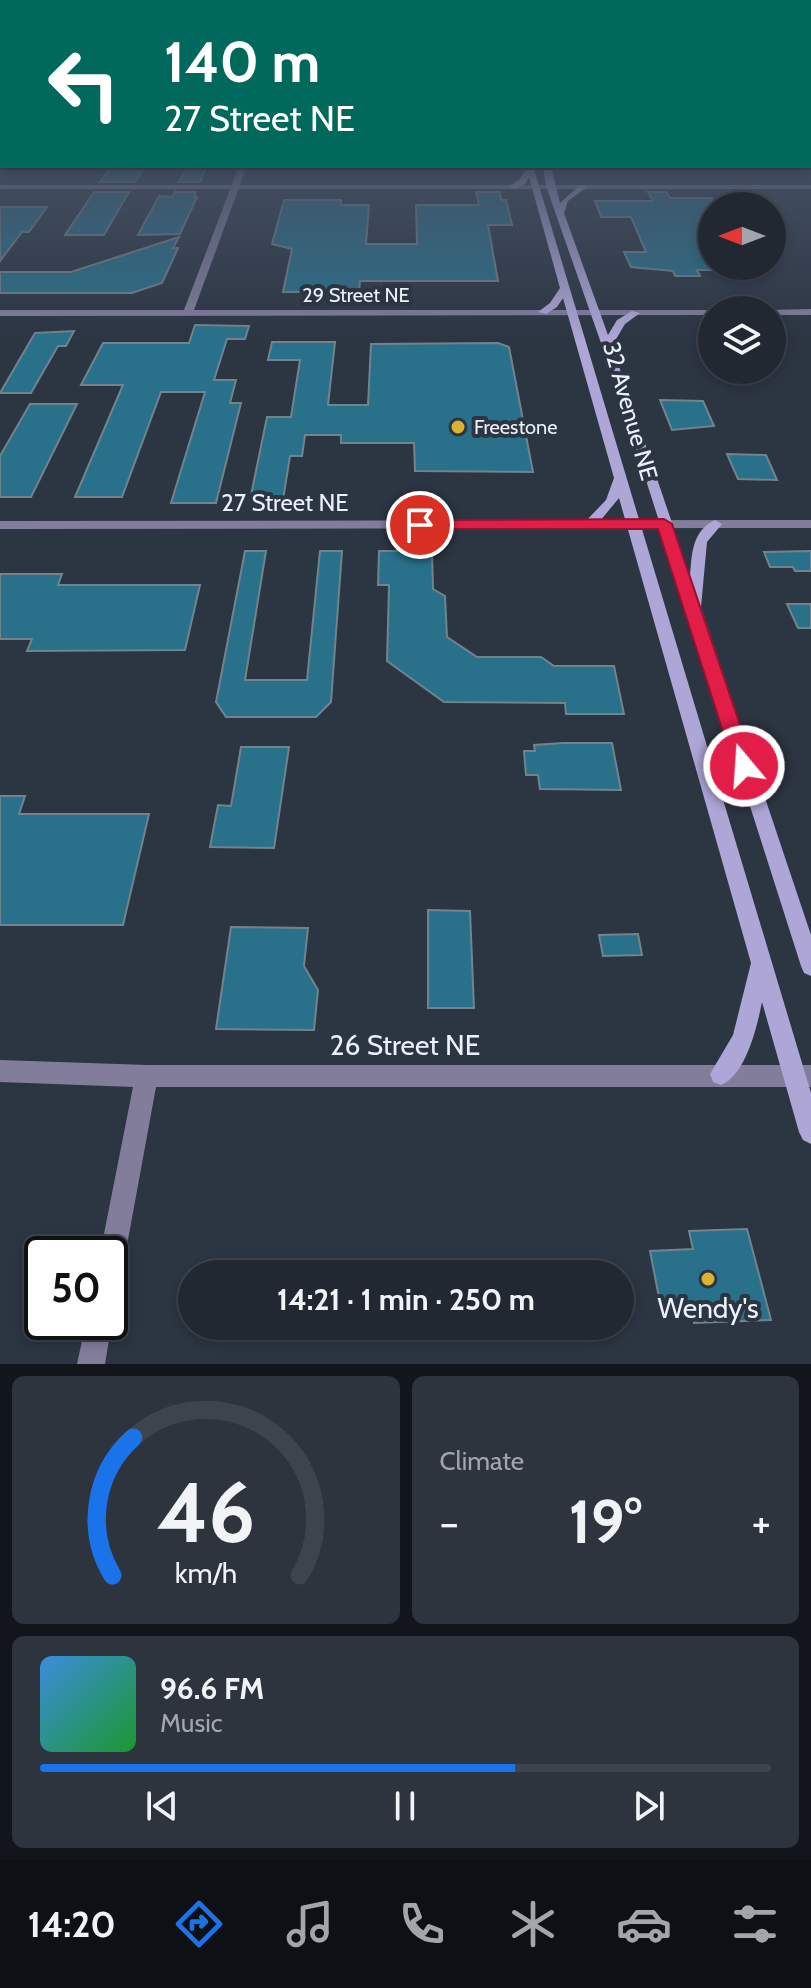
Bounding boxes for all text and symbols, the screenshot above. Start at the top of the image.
text: 140 m [164,28,320,96]
icon: left [32,32,136,136]
text: 27 Street NE [164,96,355,140]
north arrow [698,192,786,280]
map controls [698,192,786,384]
street label: 29 Street NE [302,283,410,307]
button: layers [698,296,786,384]
street label: 32 Avenue NE [597,338,664,483]
place label: Freestone [474,415,557,439]
marker: Freestone [449,418,467,436]
street label: 27 Street NE [221,488,349,517]
pin [386,491,454,559]
icon: arrive [398,503,442,547]
position arrow [702,724,786,808]
street label: 26 Street NE [330,1028,480,1062]
speed limit sign: 50 [24,1236,128,1340]
marker: Wendy's [699,1270,717,1288]
text: 14:21 · 1 min · 250 m [277,1281,535,1318]
place label: Wendy's [657,1291,759,1325]
text: Climate [440,1445,524,1477]
text: 46 [157,1462,255,1563]
text: 19° [569,1485,642,1558]
text: − [440,1496,459,1549]
text: + [752,1496,771,1549]
text: km/h [174,1555,237,1590]
text: 96.6 FM [160,1670,264,1707]
text: Music [160,1707,223,1739]
icon: previous [140,1784,184,1828]
icon: pause [383,1784,427,1828]
icon: next [627,1784,671,1828]
icon: directions [171,1896,227,1952]
icon: music [282,1896,338,1952]
icon: phone [394,1896,450,1952]
icon: climate [505,1896,561,1952]
icon: car [616,1896,672,1952]
icon: filters [727,1896,783,1952]
text: 14:20 [28,1902,116,1946]

